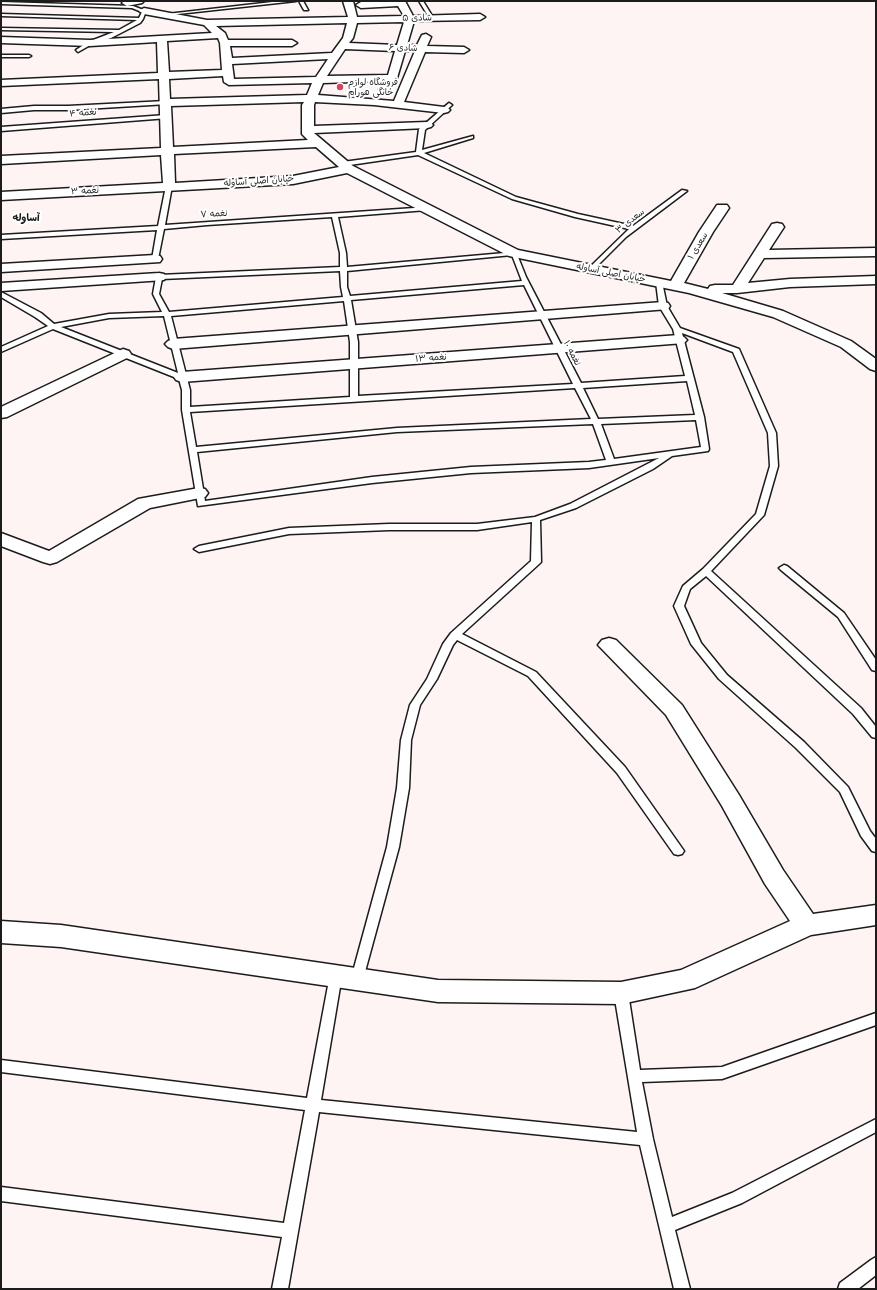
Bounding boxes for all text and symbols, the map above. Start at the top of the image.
street label: شادی ۵ [402,12,432,24]
street label: شادی ۶ [388,42,418,54]
place label: فروشگاه لوازم خانگی هورام [348,77,398,98]
marker: فروشگاه لوازم خانگی هورام [335,82,345,92]
street label: نغمه ۴ [69,107,97,119]
street label: خیابان اصلی آساوله [224,173,294,189]
street label: نغمه ۳ [71,185,99,197]
street label: سعدی ۳ [613,206,647,236]
street label: نغمه ۷ [200,208,228,220]
district label: آساوله [12,212,40,224]
street label: سعدی ۱ [686,230,710,262]
street label: خیابان اصلی آساوله [575,261,647,285]
street label: نغمه ۱۰ [561,339,583,367]
street label: نغمه ۱۳ [415,352,447,364]

